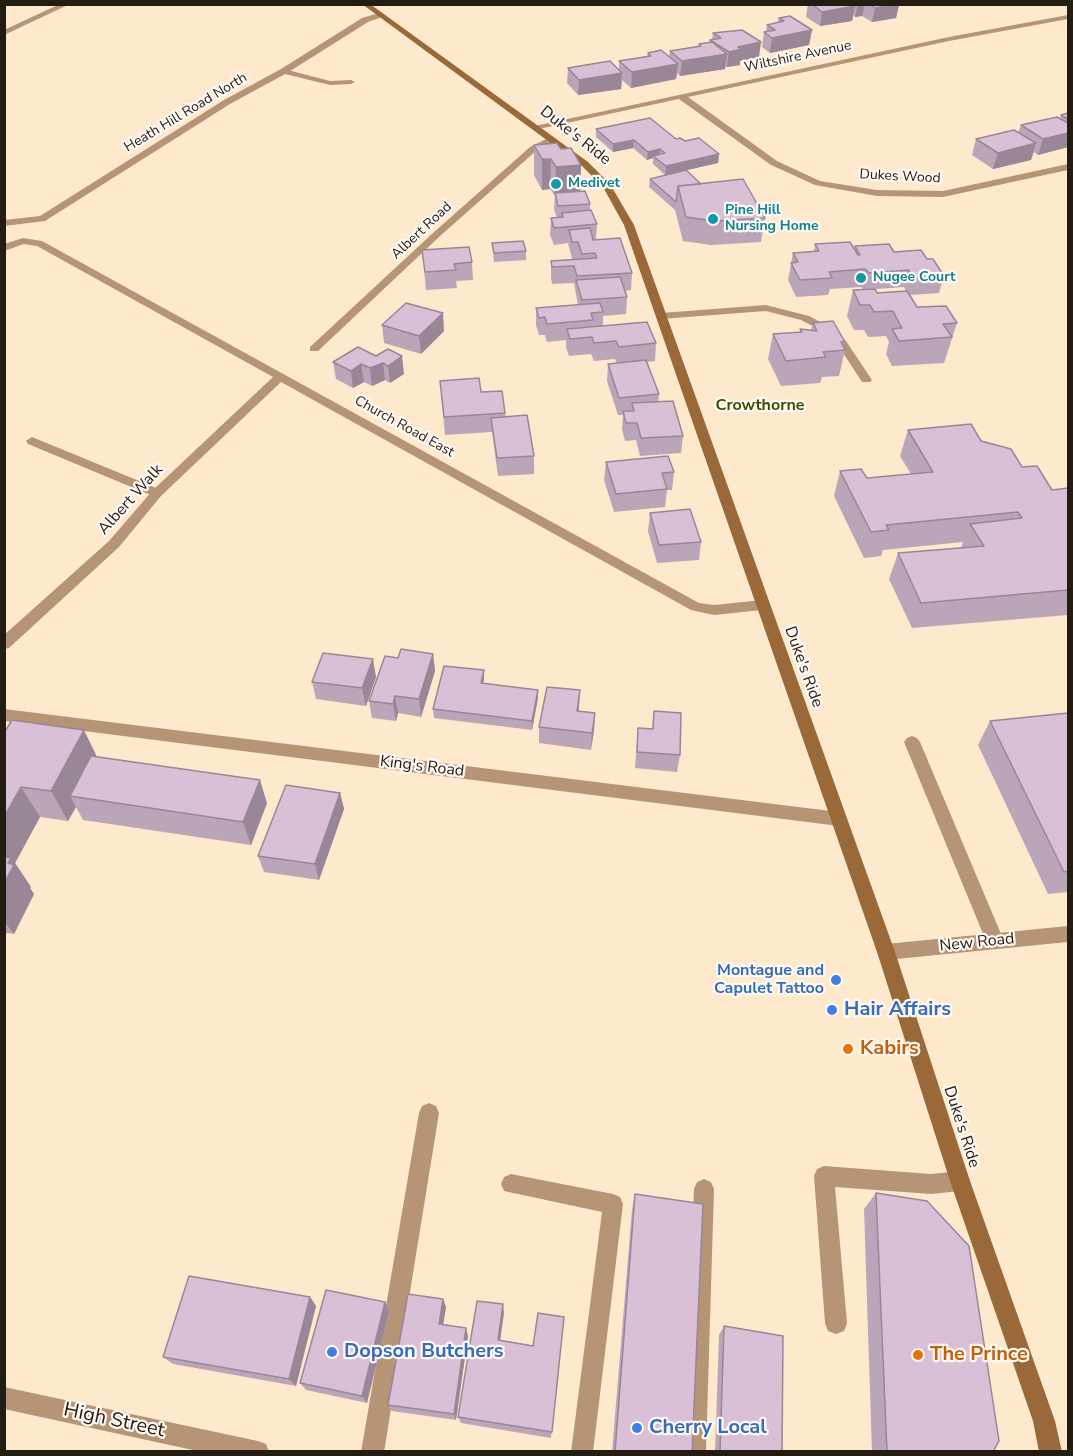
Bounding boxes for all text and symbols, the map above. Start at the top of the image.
street label: Wiltshire Avenue [743,37,853,77]
street label: Heath Hill Road North [122,70,250,156]
street label: Duke's Ride [536,102,614,170]
street label: Dukes Wood [859,166,941,188]
place label: Medivet [568,176,620,192]
marker: Medivet [549,177,563,191]
street label: Albert Road [388,199,456,263]
place label: Pine Hill Nursing Home [725,203,819,236]
marker: Pine Hill Nursing Home [706,212,720,226]
place label: Nugee Court [873,270,955,286]
marker: Nugee Court [854,271,868,285]
street label: Church Road East [351,393,457,461]
district label: Crowthorne [716,396,804,416]
street label: Albert Walk [94,461,168,539]
street label: Duke's Ride [779,624,827,710]
street label: King's Road [379,752,465,782]
street label: New Road [939,930,1015,956]
place label: Montague and Capulet Tattoo [714,961,824,999]
marker: Montague and Capulet Tattoo [829,973,843,987]
place label: Hair Affairs [844,998,951,1022]
marker: Hair Affairs [825,1003,839,1017]
place label: Kabirs [860,1037,919,1061]
marker: Kabirs [841,1042,855,1056]
street label: Duke's Ride [939,1084,983,1170]
place label: Dopson Butchers [344,1340,504,1364]
place label: The Prince [930,1343,1028,1367]
marker: Dopson Butchers [325,1345,339,1359]
marker: The Prince [911,1348,925,1362]
street label: High Street [61,1399,167,1443]
place label: Cherry Local [649,1416,767,1440]
marker: Cherry Local [630,1421,644,1435]

